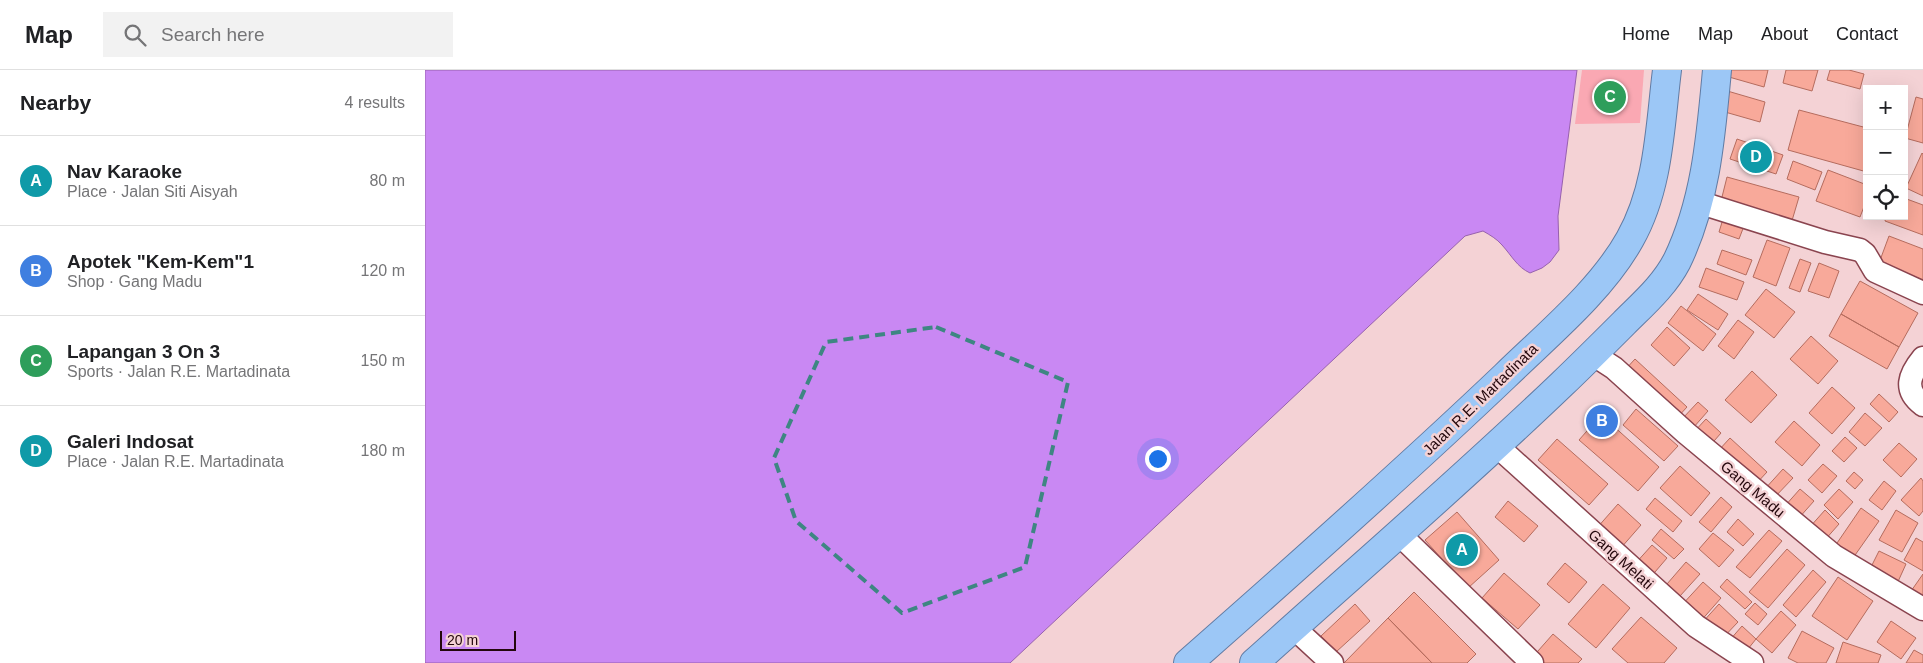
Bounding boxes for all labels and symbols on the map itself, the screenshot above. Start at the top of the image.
pin: C [1594,78,1626,116]
pin: D [1740,138,1772,176]
street label: Jalan R.E. Martadinata [1419,339,1541,458]
pin: B [1586,402,1618,440]
your location [1145,446,1171,472]
street label: Gang Madu [1718,457,1788,521]
street label: Gang Melati [1585,526,1657,592]
pin: A [1446,531,1478,569]
scale bar [440,628,516,651]

